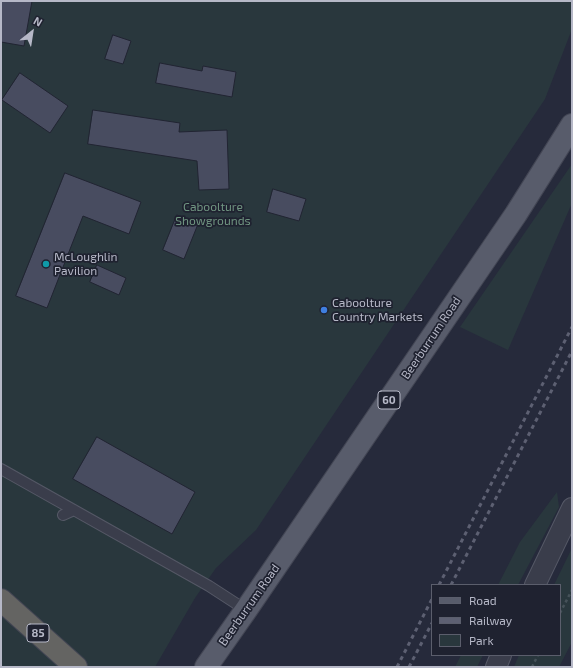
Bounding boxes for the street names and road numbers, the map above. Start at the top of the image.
street label: Beerburrum Road [398,294,464,382]
road number: 60 [378,391,400,409]
street label: Beerburrum Road [216,562,282,648]
road number: 85 [27,624,49,642]

